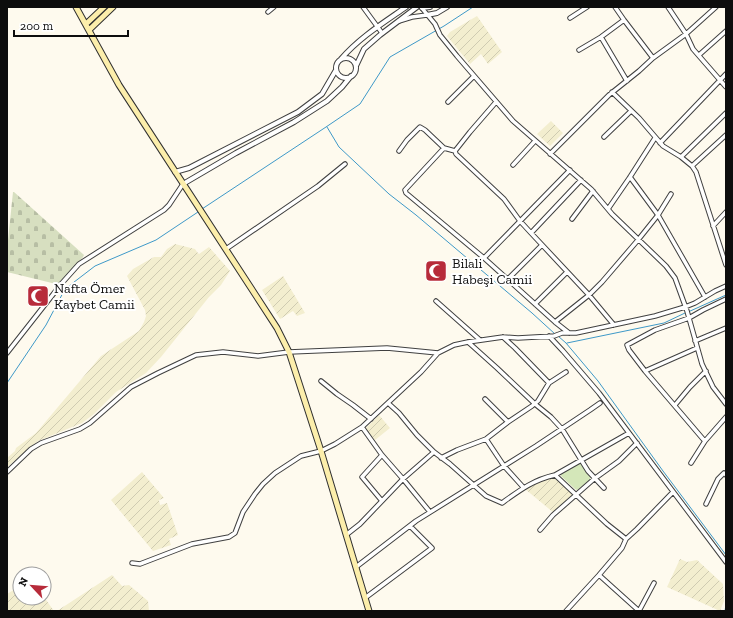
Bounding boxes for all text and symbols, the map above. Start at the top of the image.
scale bar [14,12,128,38]
text: 200 m [20,19,54,33]
place label: Bilali Habeşi Camii [452,255,532,288]
mosque icon: Bilali Habeşi Camii [423,258,449,284]
place label: Nafta Ömer Kaybet Camii [54,280,135,313]
mosque icon: Nafta Ömer Kaybet Camii [25,283,51,309]
north arrow [12,566,52,606]
text: N [16,575,31,588]

